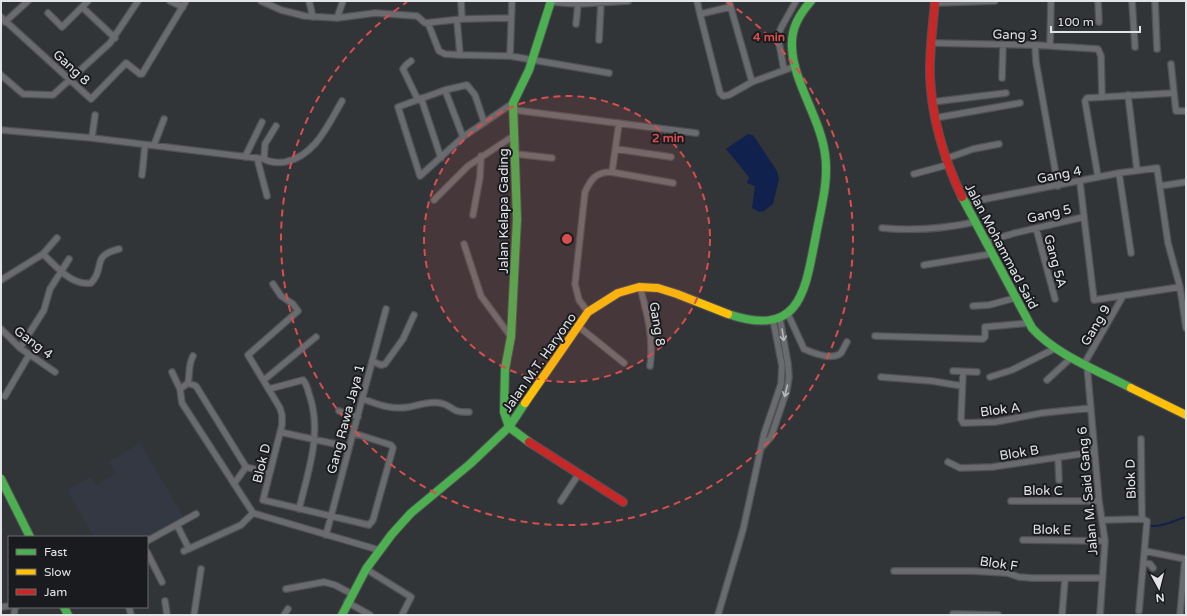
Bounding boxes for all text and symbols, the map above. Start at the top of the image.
scale bar [1051,8,1140,34]
text: 100 m [1057,15,1094,29]
street label: Gang 3 [992,27,1038,43]
text: 4 min [753,30,785,44]
street label: Gang 8 [49,47,93,89]
text: 2 min [652,131,684,145]
street label: Jalan Kelapa Gading [496,148,512,274]
street label: Gang 4 [1036,163,1083,187]
street label: Jalan Mohammad Said [961,181,1041,312]
street label: Gang 5 [1026,201,1073,227]
centre of rings [560,232,574,246]
street label: Gang 5A [1040,233,1070,290]
street label: Gang 8 [646,301,668,348]
street label: Gang 9 [1077,302,1114,349]
street label: Jalan M.T. Haryono [500,310,580,415]
street label: Gang 4 [11,323,56,363]
one-way arrow [779,328,787,341]
street label: Gang Rawa Jaya 1 [324,363,368,476]
one-way arrow [782,384,790,397]
street label: Blok A [979,400,1021,420]
street label: Jalan M. Said Gang 6 [1074,426,1102,556]
street label: Blok D [249,442,275,485]
street label: Blok B [998,442,1040,464]
street label: Blok D [1122,458,1140,499]
street label: Blok C [1023,483,1063,499]
street label: Blok E [1032,522,1072,538]
legend [8,536,148,608]
text: Fast [44,545,68,559]
street label: Blok F [979,553,1019,575]
text: Slow [44,565,71,579]
north arrow [1139,568,1179,608]
text: Jam [44,585,67,599]
text: N [1155,590,1165,604]

